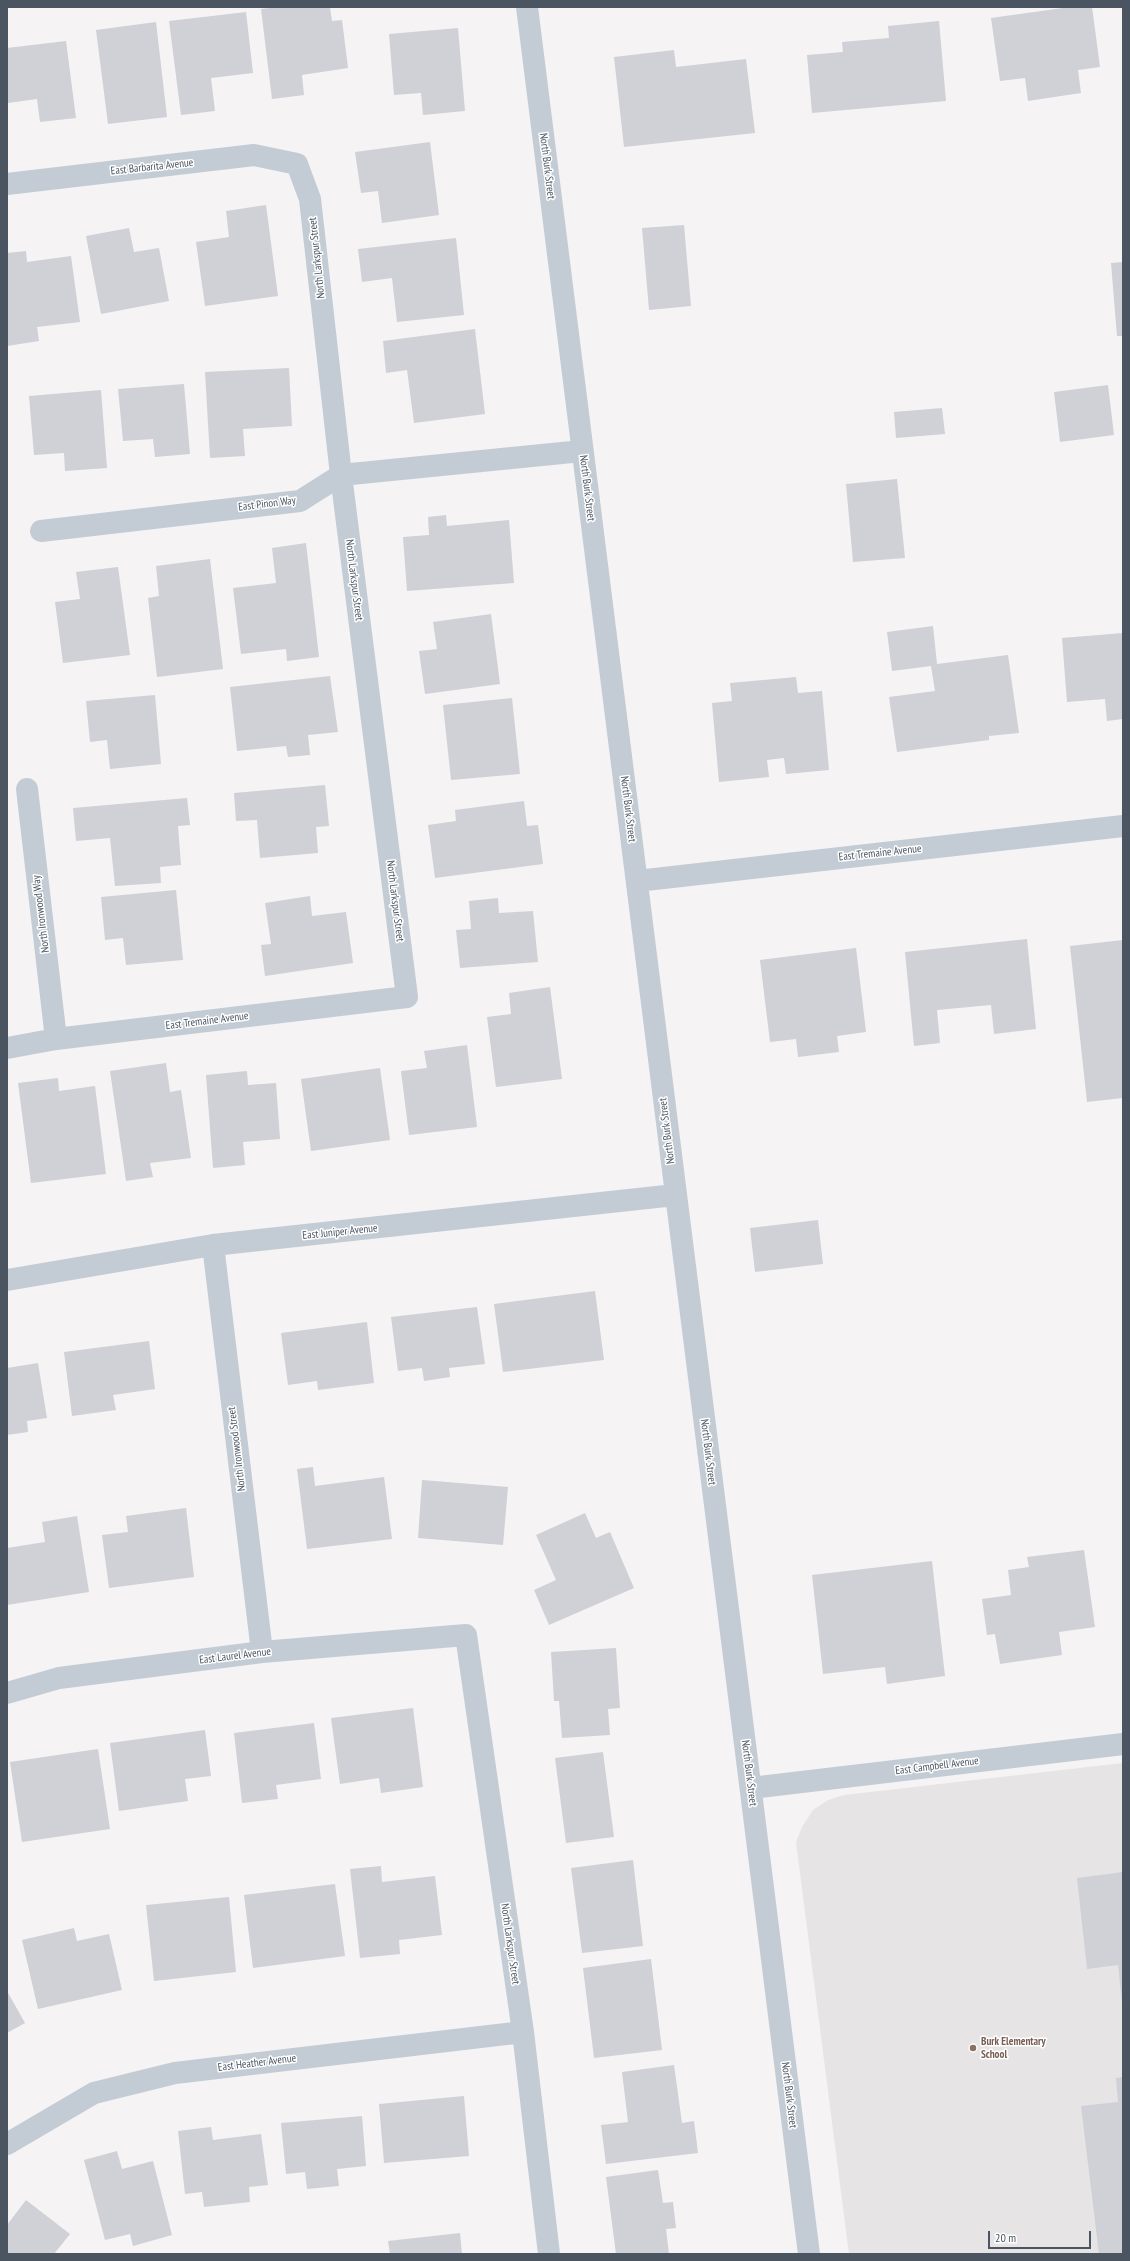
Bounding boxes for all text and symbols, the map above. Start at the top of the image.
street label: North Burk Street [536,132,558,200]
street label: East Barbarita Avenue [110,156,194,178]
street label: North Larkspur Street [306,217,328,299]
street label: North Burk Street [576,454,598,522]
street label: East Pinon Way [237,494,297,514]
street label: North Larkspur Street [342,539,366,621]
street label: North Burk Street [617,775,639,843]
street label: East Tremaine Avenue [838,842,922,864]
street label: North Larkspur Street [383,860,407,942]
street label: North Ironwood Way [30,875,52,953]
street label: East Tremaine Avenue [165,1009,249,1033]
street label: North Burk Street [656,1097,678,1165]
street label: East Juniper Avenue [302,1221,378,1243]
street label: North Ironwood Street [225,1406,249,1492]
street label: North Burk Street [697,1418,719,1486]
street label: East Laurel Avenue [198,1645,272,1667]
street label: North Burk Street [738,1739,760,1807]
street label: East Campbell Avenue [894,1754,980,1778]
street label: North Larkspur Street [498,1903,522,1985]
place label: Burk Elementary School [981,2035,1046,2061]
marker: Burk Elementary School [968,2043,978,2053]
street label: East Heather Avenue [217,2052,297,2074]
street label: North Burk Street [778,2061,800,2129]
scale bar [990,2223,1093,2249]
text: 20 m [995,2230,1016,2245]

